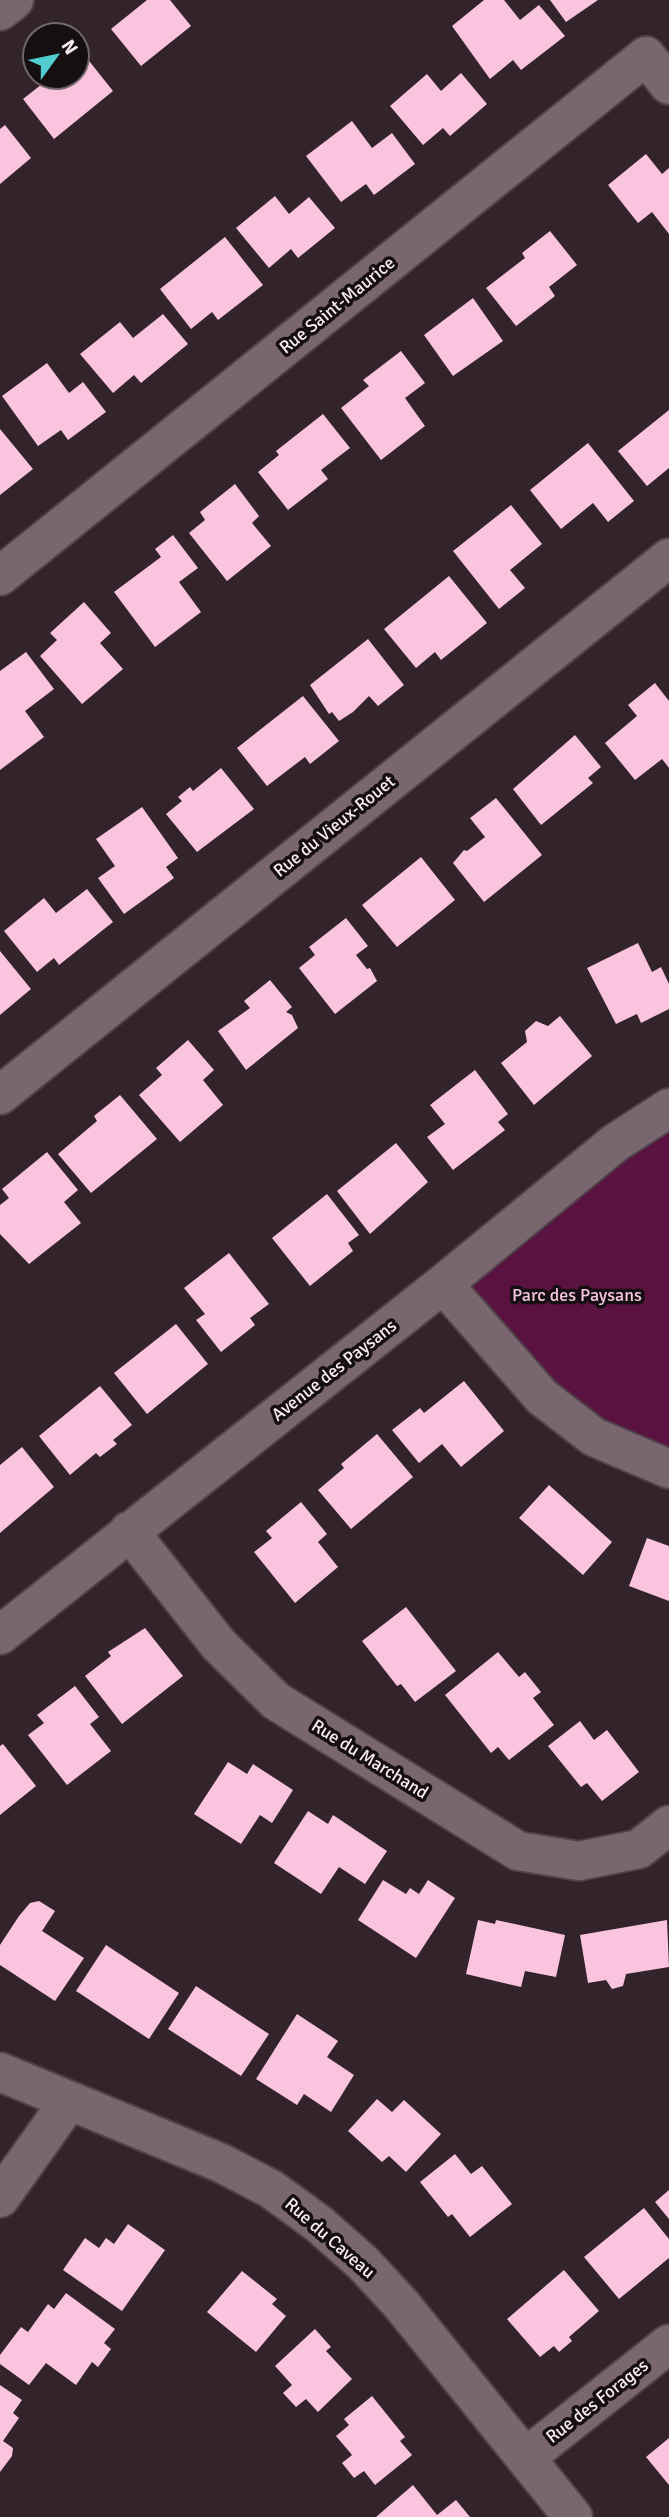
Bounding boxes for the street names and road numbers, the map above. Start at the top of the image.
street label: Rue Saint-Maurice [275,252,399,358]
street label: Rue du Vieux-Rouet [269,770,399,882]
street label: Avenue des Paysans [267,1314,401,1426]
street label: Rue du Marchand [308,1714,432,1804]
street label: Rue du Caveau [280,2193,380,2283]
street label: Rue des Forages [541,2354,653,2448]

